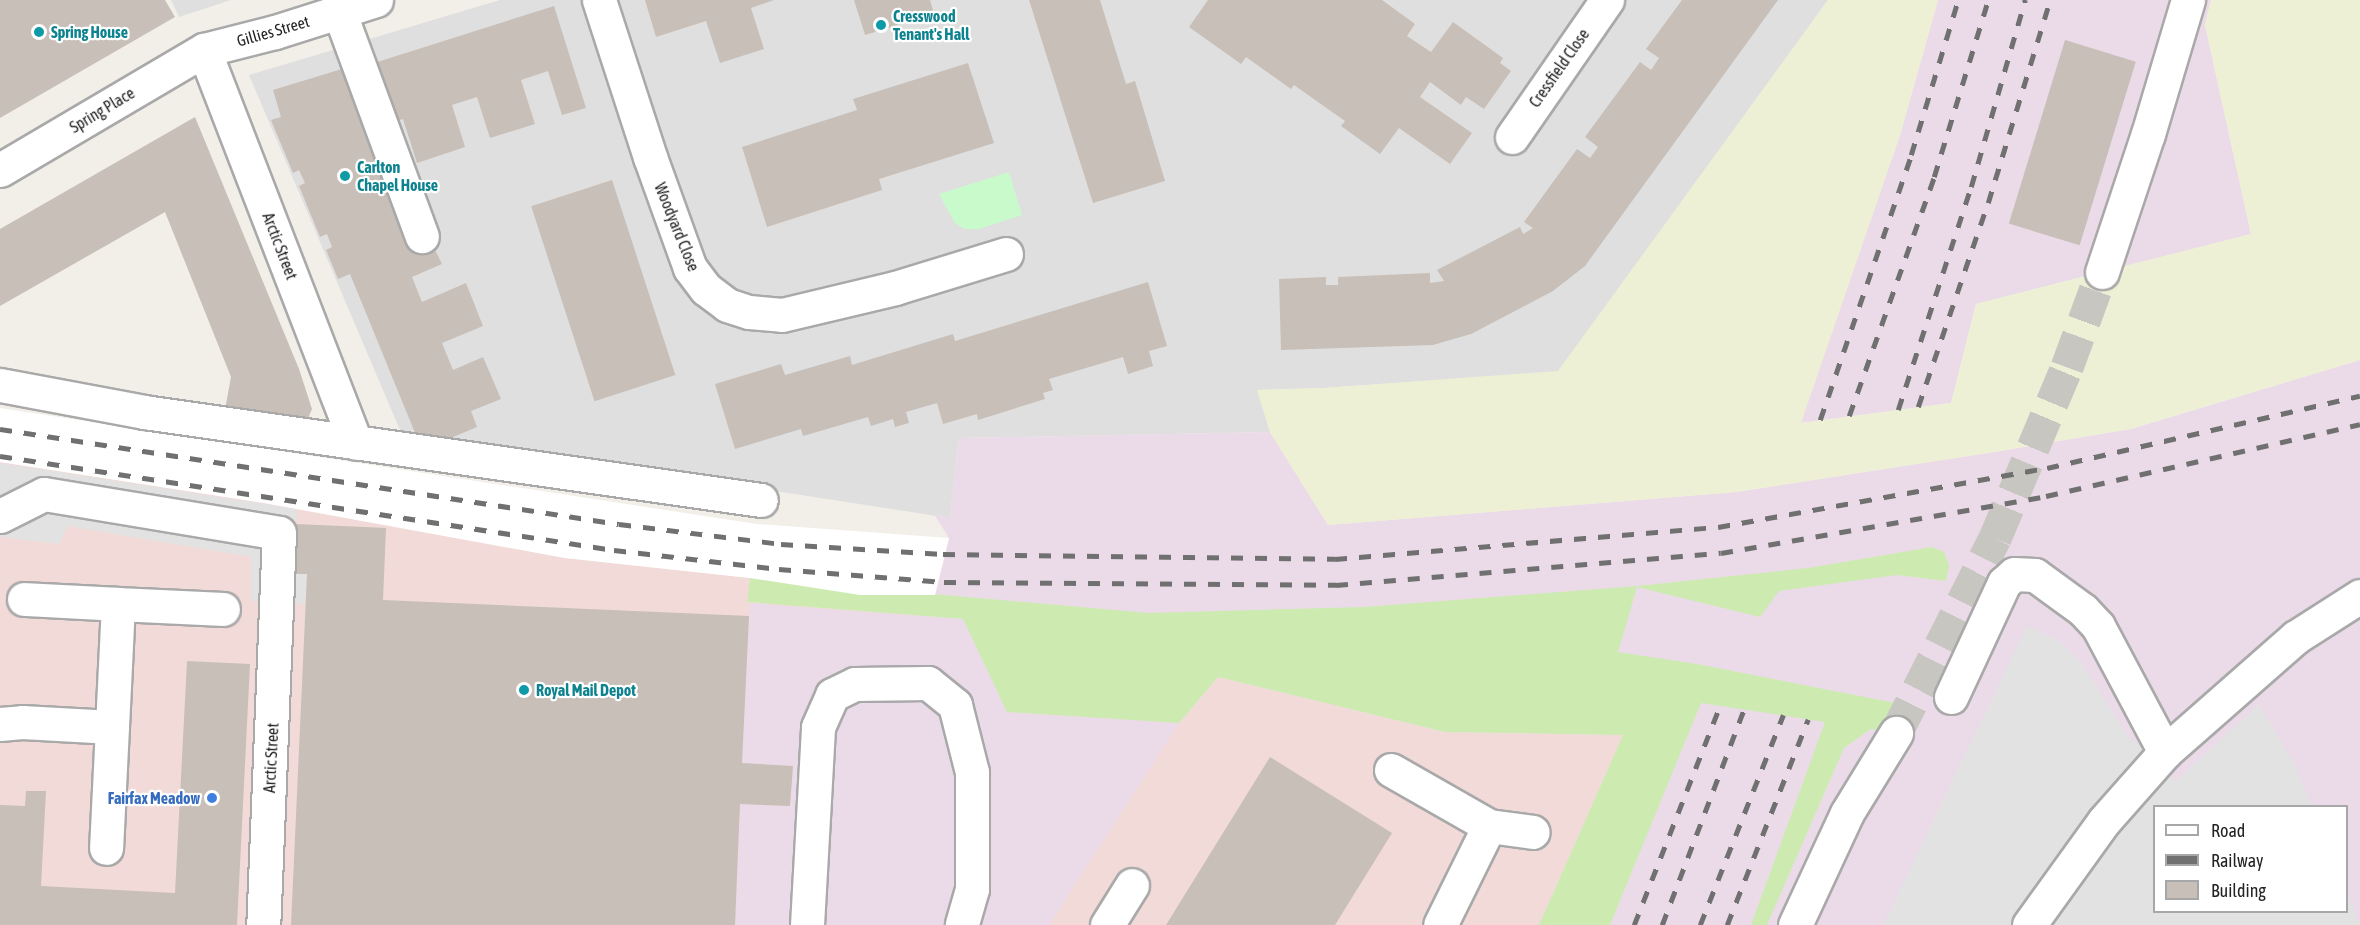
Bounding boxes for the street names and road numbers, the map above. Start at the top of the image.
street label: Gillies Street [235,12,311,50]
street label: Cressfield Close [1525,25,1593,111]
street label: Spring Place [66,83,138,137]
street label: Woodyard Close [651,180,703,274]
street label: Arctic Street [258,210,302,282]
street label: Arctic Street [260,723,282,793]

